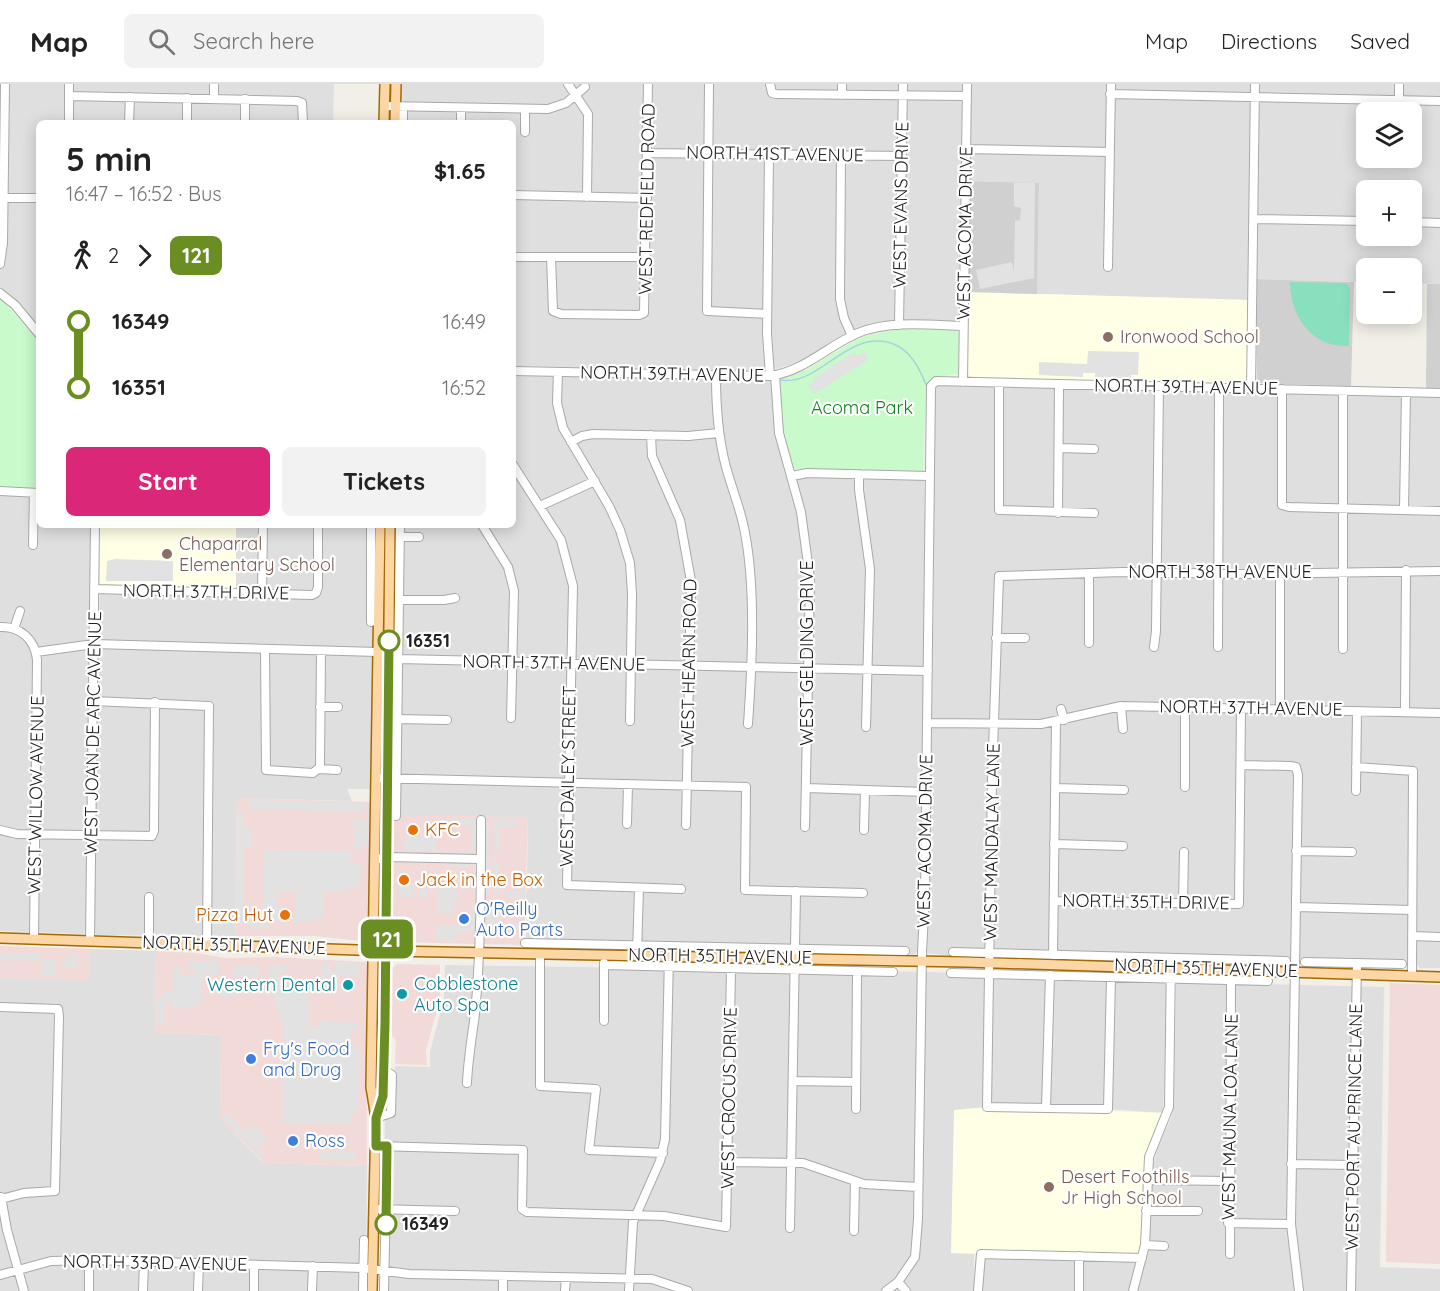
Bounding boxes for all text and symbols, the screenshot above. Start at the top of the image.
search box [124,14,544,68]
text: Map [30,24,88,59]
icon: search [145,25,178,58]
text: Search here [193,27,315,55]
text: Map [1145,28,1188,54]
text: Directions [1221,28,1317,54]
text: Saved [1350,28,1410,54]
map controls [1356,102,1422,324]
button: layers [1356,102,1422,168]
street label: WEST REDFIELD ROAD [633,103,660,295]
street label: WEST EVANS DRIVE [888,122,913,288]
text: 5 min [66,138,152,179]
street label: NORTH 41ST AVENUE [686,140,864,167]
street label: WEST ACOMA DRIVE [951,146,978,320]
text: $1.65 [434,157,486,185]
button: + [1356,180,1422,246]
text: 16:47 – 16:52 · Bus [66,181,222,206]
icon: walk [66,239,99,272]
icon: forward [128,239,161,272]
text: 121 [182,242,210,268]
text: 2 [108,243,119,268]
button: − [1356,258,1422,324]
text: 16349 [112,307,170,335]
text: 16:49 [443,309,486,334]
place label: Ironwood School [1120,325,1259,348]
marker: Ironwood School [1101,330,1115,344]
street label: NORTH 39TH AVENUE [580,360,764,387]
text: 16351 [112,373,166,401]
street label: NORTH 39TH AVENUE [1094,373,1278,400]
text: 16:52 [442,375,486,400]
park label: Acoma Park [811,396,913,419]
button: Start [66,447,270,516]
button: Tickets [282,447,486,516]
place label: Chaparral Elementary School [179,532,335,576]
marker: Chaparral Elementary School [160,547,174,561]
street label: WEST GELDING DRIVE [795,560,818,746]
street label: NORTH 38TH AVENUE [1128,560,1312,583]
street label: WEST HEARN ROAD [676,578,701,747]
street label: NORTH 37TH DRIVE [123,579,289,604]
street label: WEST JOAN DE ARC AVENUE [79,611,106,855]
place label: 16351 [406,629,450,652]
marker: 16351 [378,630,400,652]
street label: NORTH 37TH AVENUE [462,649,646,676]
street label: WEST DAILEY STREET [554,685,581,867]
street label: NORTH 37TH AVENUE [1159,694,1343,721]
street label: WEST WILLOW AVENUE [22,695,49,895]
street label: WEST MANDALAY LANE [978,743,1005,941]
street label: WEST ACOMA DRIVE [911,754,938,928]
place label: KFC [425,818,459,841]
marker: KFC [406,823,420,837]
place label: Jack in the Box [416,868,543,891]
marker: Jack in the Box [397,873,411,887]
street label: NORTH 35TH DRIVE [1062,889,1230,914]
place label: O'Reilly Auto Parts [476,897,563,941]
place label: Pizza Hut [196,903,273,926]
marker: Pizza Hut [278,908,292,922]
marker: O'Reilly Auto Parts [457,912,471,926]
line badge: 121 [352,920,422,958]
text: 121 [373,926,401,952]
street label: NORTH 35TH AVENUE [142,930,326,959]
street label: NORTH 35TH AVENUE [628,942,812,969]
street label: NORTH 35TH AVENUE [1114,953,1298,982]
place label: Cobblestone Auto Spa [414,972,518,1016]
place label: Western Dental [207,973,336,996]
marker: Western Dental [341,978,355,992]
marker: Cobblestone Auto Spa [395,987,409,1001]
street label: WEST PORT AU PRINCE LANE [1340,1003,1367,1251]
street label: WEST CROCUS DRIVE [715,1007,742,1189]
street label: WEST MAUNA LOA LANE [1216,1014,1243,1220]
place label: Fry's Food and Drug [263,1037,350,1081]
marker: Fry's Food and Drug [244,1052,258,1066]
place label: Ross [305,1129,345,1152]
marker: Ross [286,1134,300,1148]
place label: Desert Foothills Jr High School [1061,1165,1189,1209]
marker: Desert Foothills Jr High School [1042,1180,1056,1194]
place label: 16349 [402,1212,449,1235]
marker: 16349 [375,1213,397,1235]
street label: NORTH 33RD AVENUE [63,1249,247,1276]

